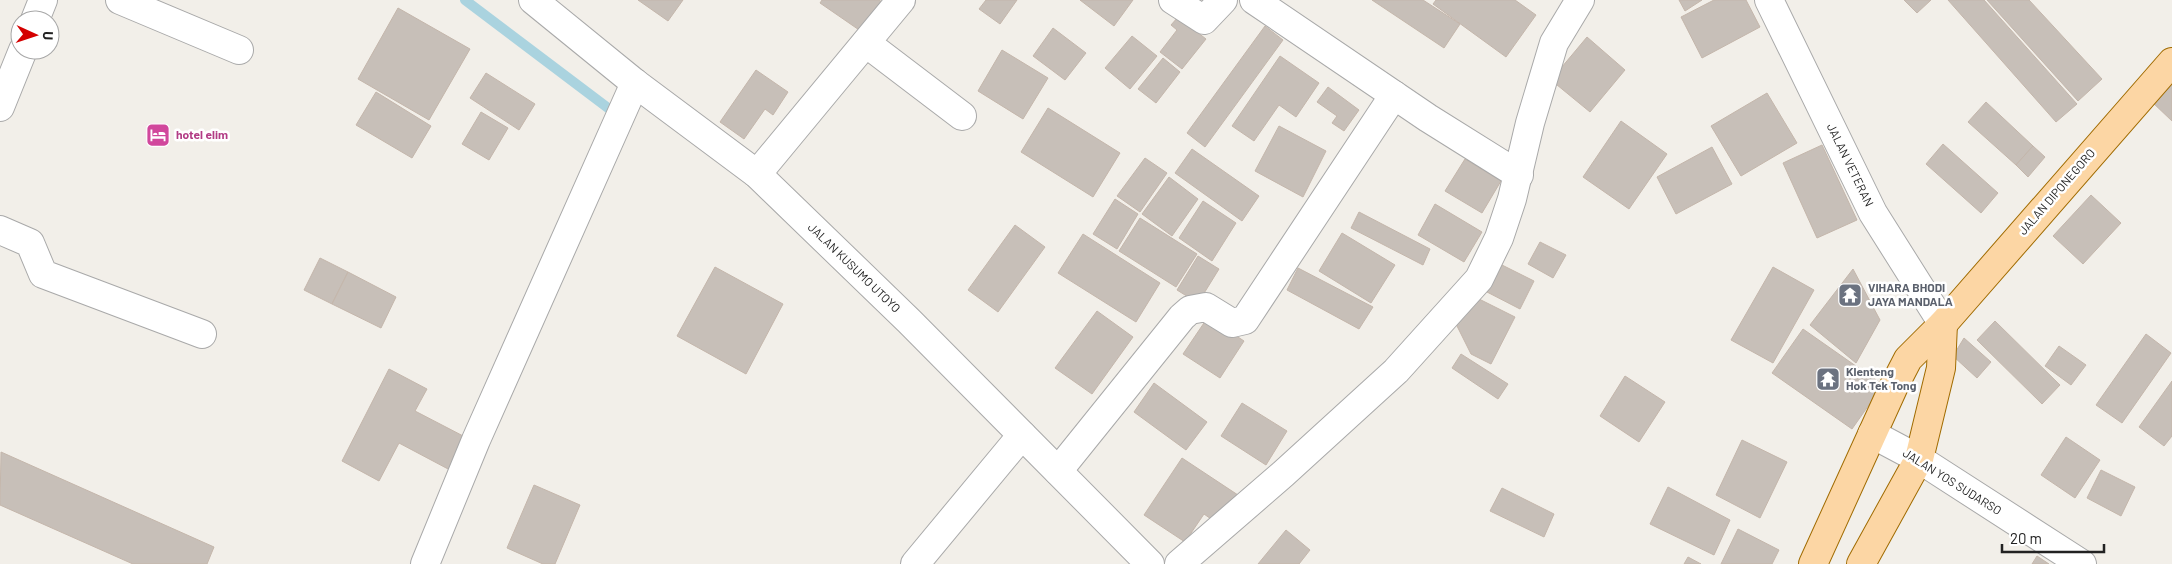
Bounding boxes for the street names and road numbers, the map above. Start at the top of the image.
street label: JALAN VETERAN [1825,121,1877,208]
street label: JALAN DIPONEGORO [2015,146,2097,237]
street label: JALAN KUSUMO UTOYO [806,220,904,315]
street label: JALAN YOS SUDARSO [1901,445,2004,517]

